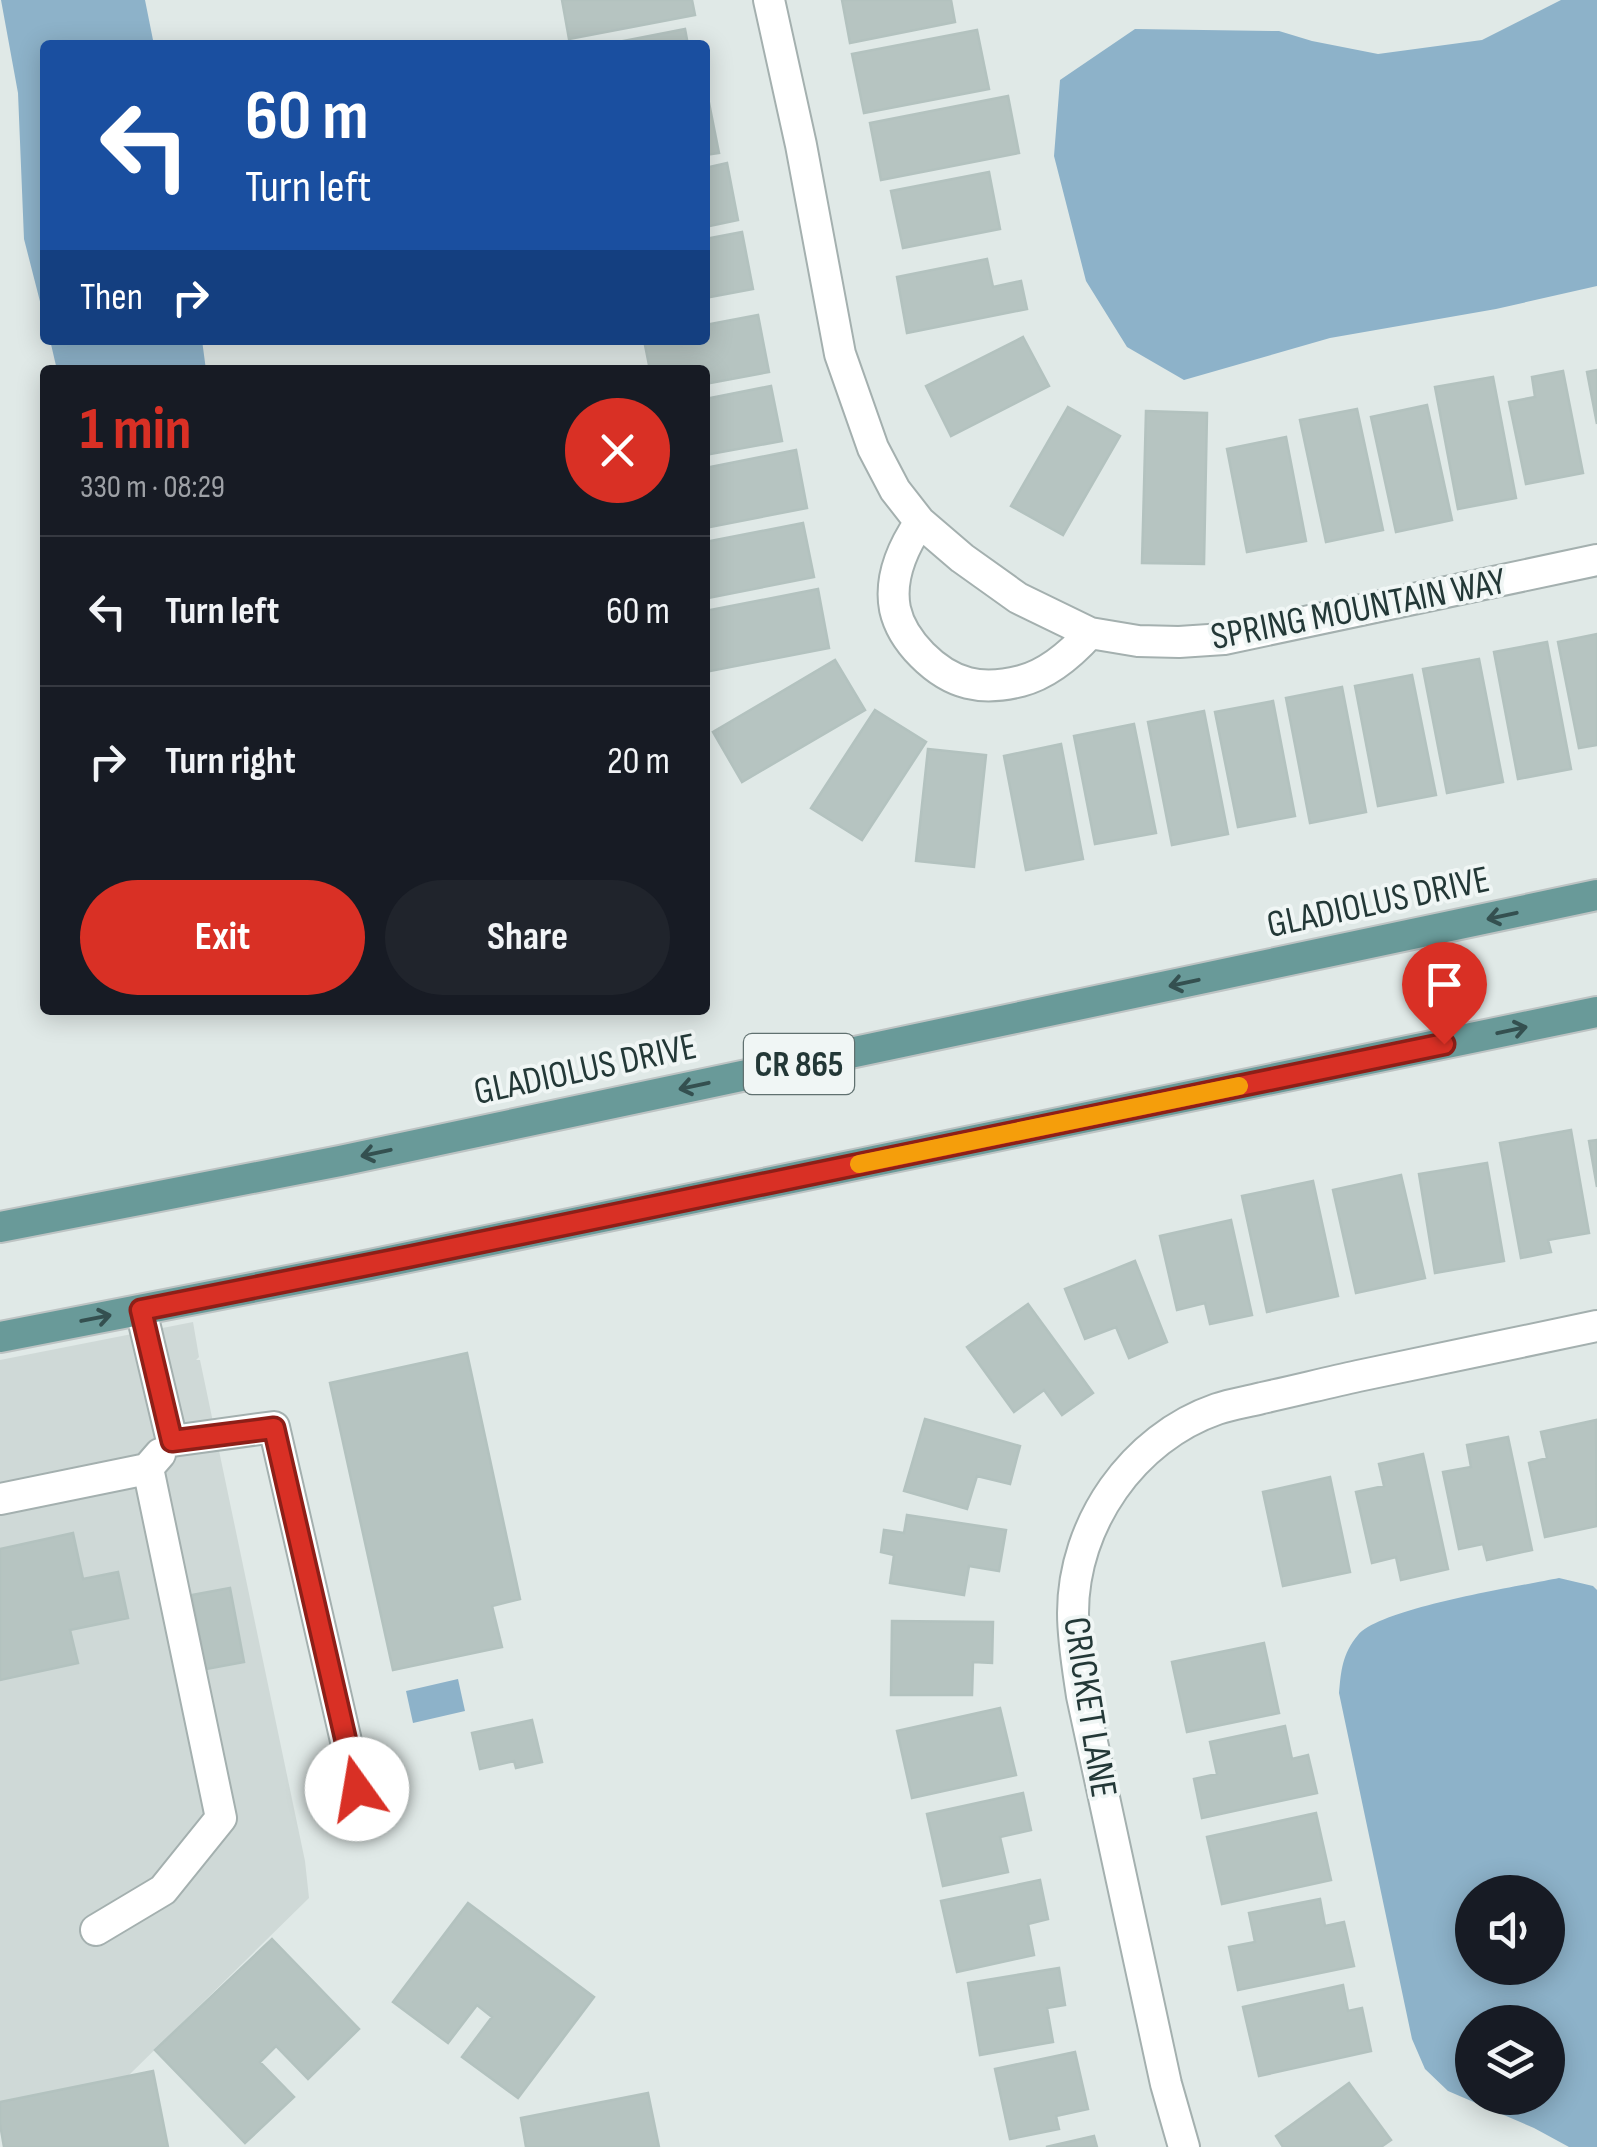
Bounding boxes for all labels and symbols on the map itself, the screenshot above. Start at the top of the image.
street label: SPRING MOUNTAIN WAY [1207,559,1510,660]
street label: GLADIOLUS DRIVE [1263,857,1494,948]
one-way arrow [1486,907,1518,926]
pin [1402,942,1487,1045]
one-way arrow [1168,974,1200,993]
one-way arrow [1495,1019,1527,1038]
street label: GLADIOLUS DRIVE [470,1024,701,1115]
road number: CR 865 [744,1034,854,1094]
one-way arrow [679,1078,711,1097]
one-way arrow [361,1145,393,1164]
one-way arrow [79,1308,111,1327]
street label: CRICKET LANE [1053,1614,1126,1801]
position arrow [305,1737,409,1841]

